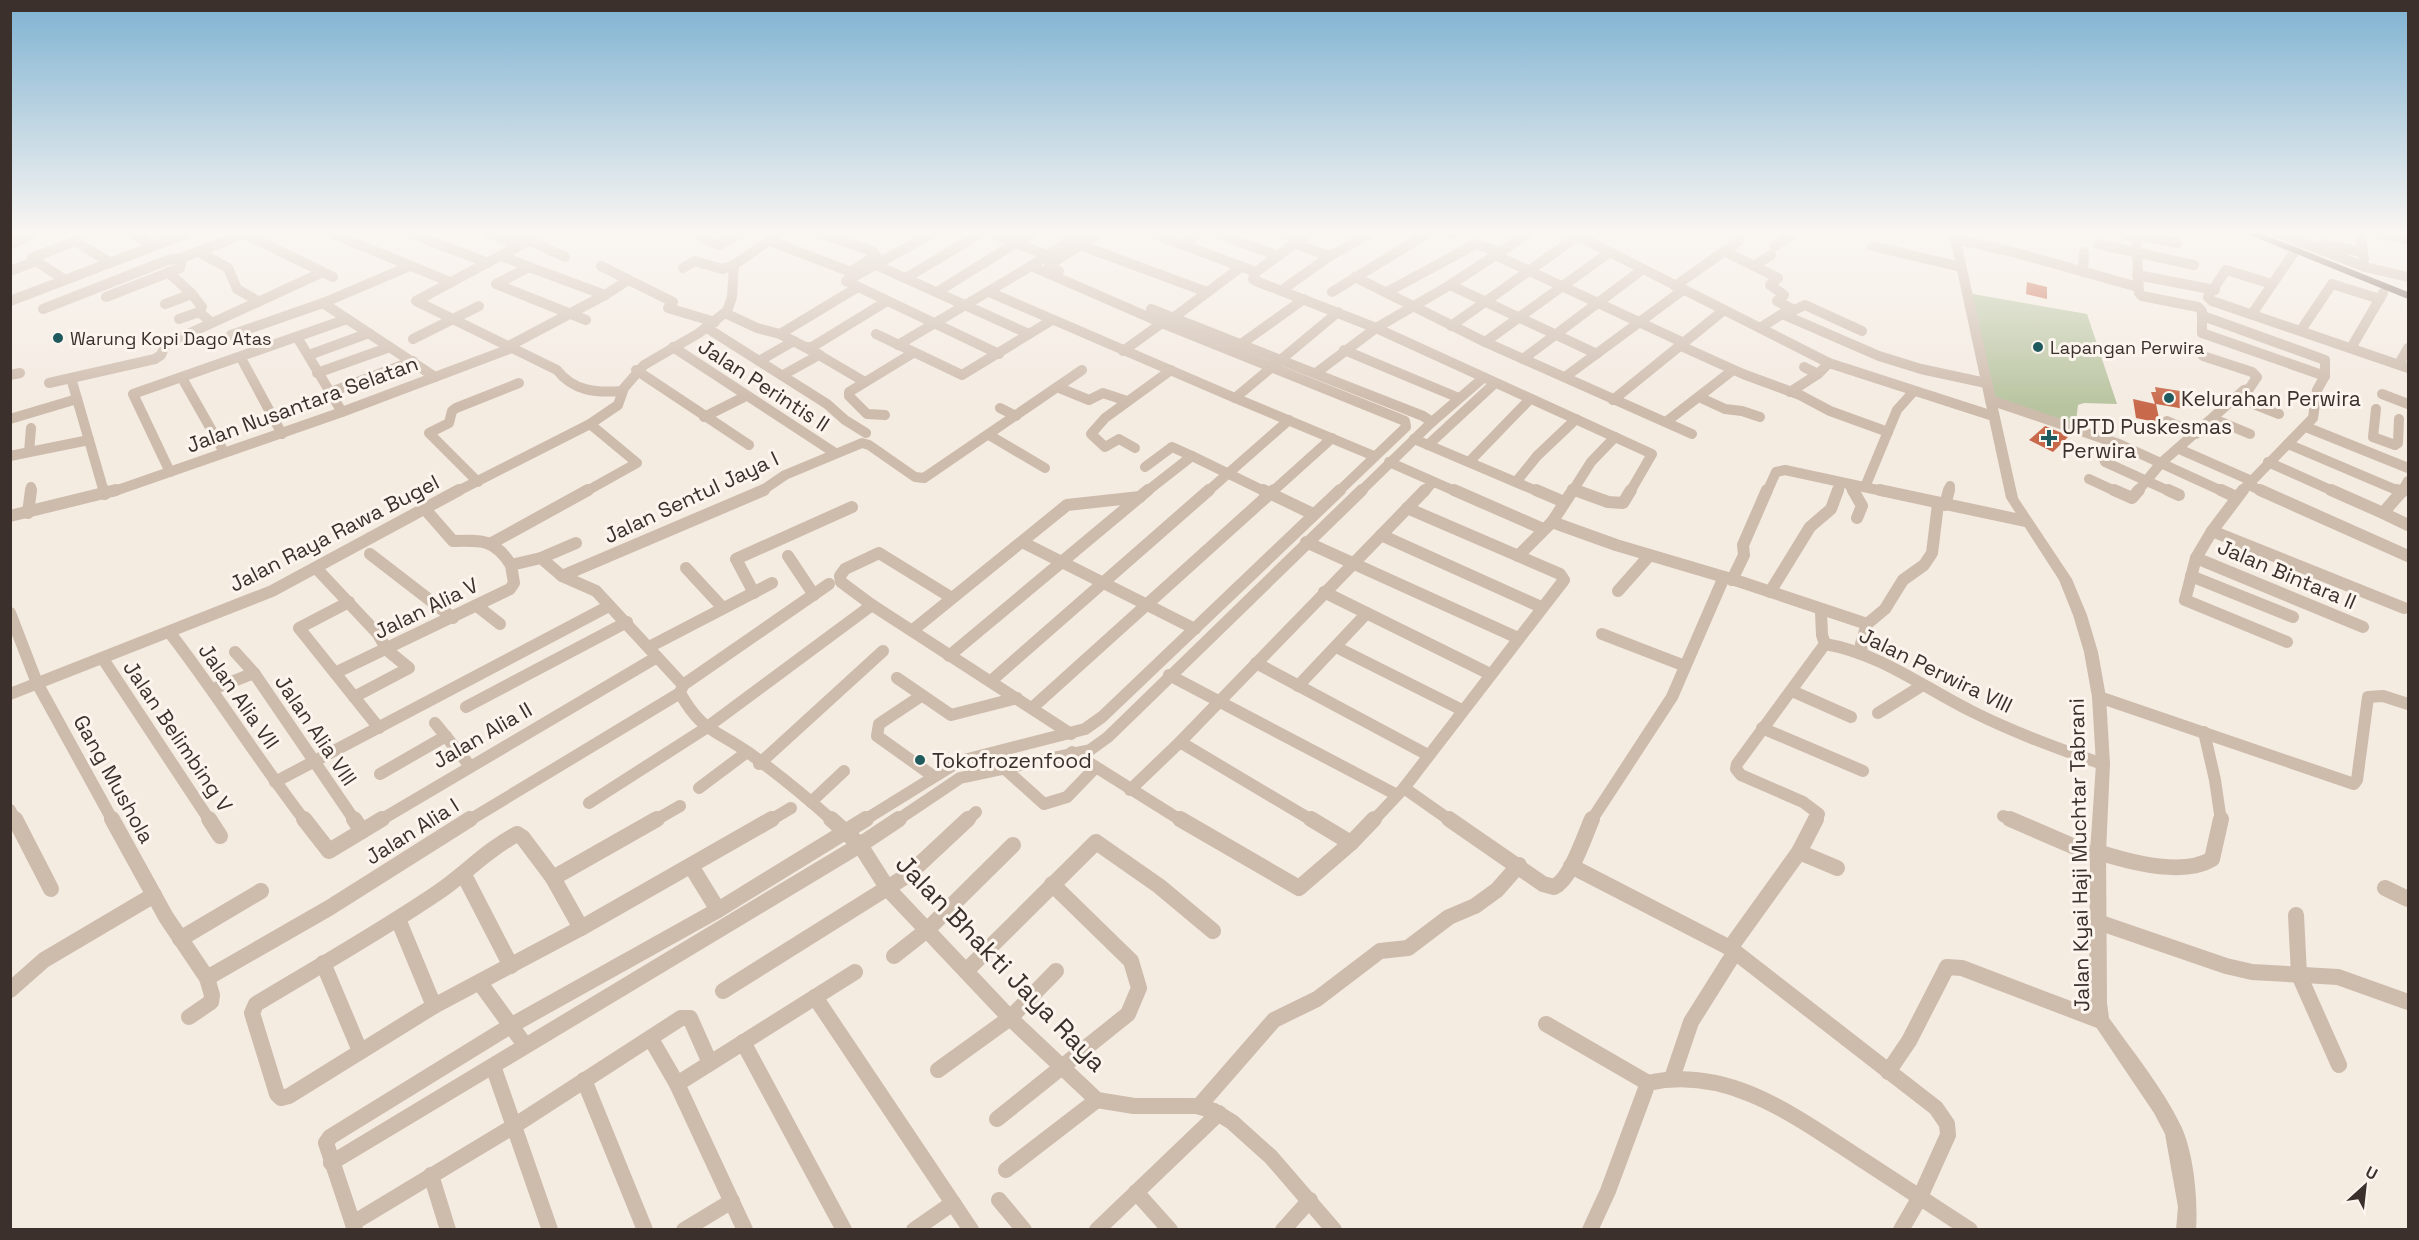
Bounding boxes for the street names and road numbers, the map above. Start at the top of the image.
street label: Jalan Perintis II [693,332,835,438]
street label: Jalan Nusantara Selatan [182,349,422,459]
street label: Jalan Sentul Jaya I [599,445,783,549]
street label: Jalan Raya Rawa Bugel [225,468,443,598]
street label: Jalan Bintara II [2214,533,2360,615]
street label: Jalan Alia V [369,571,483,645]
street label: Jalan Perwira VIII [1855,621,2017,719]
street label: Jalan Alia VII [193,638,285,754]
street label: Jalan Belimbing V [117,655,239,817]
street label: Jalan Alia VIII [269,669,363,791]
street label: Jalan Alia II [427,696,537,774]
street label: Jalan Kyai Haji Muchtar Tabrani [2063,698,2095,1012]
street label: Gang Mushola [68,710,160,848]
street label: Jalan Alia I [360,792,464,870]
street label: Jalan Bhakti Jaya Raya [888,847,1114,1079]

